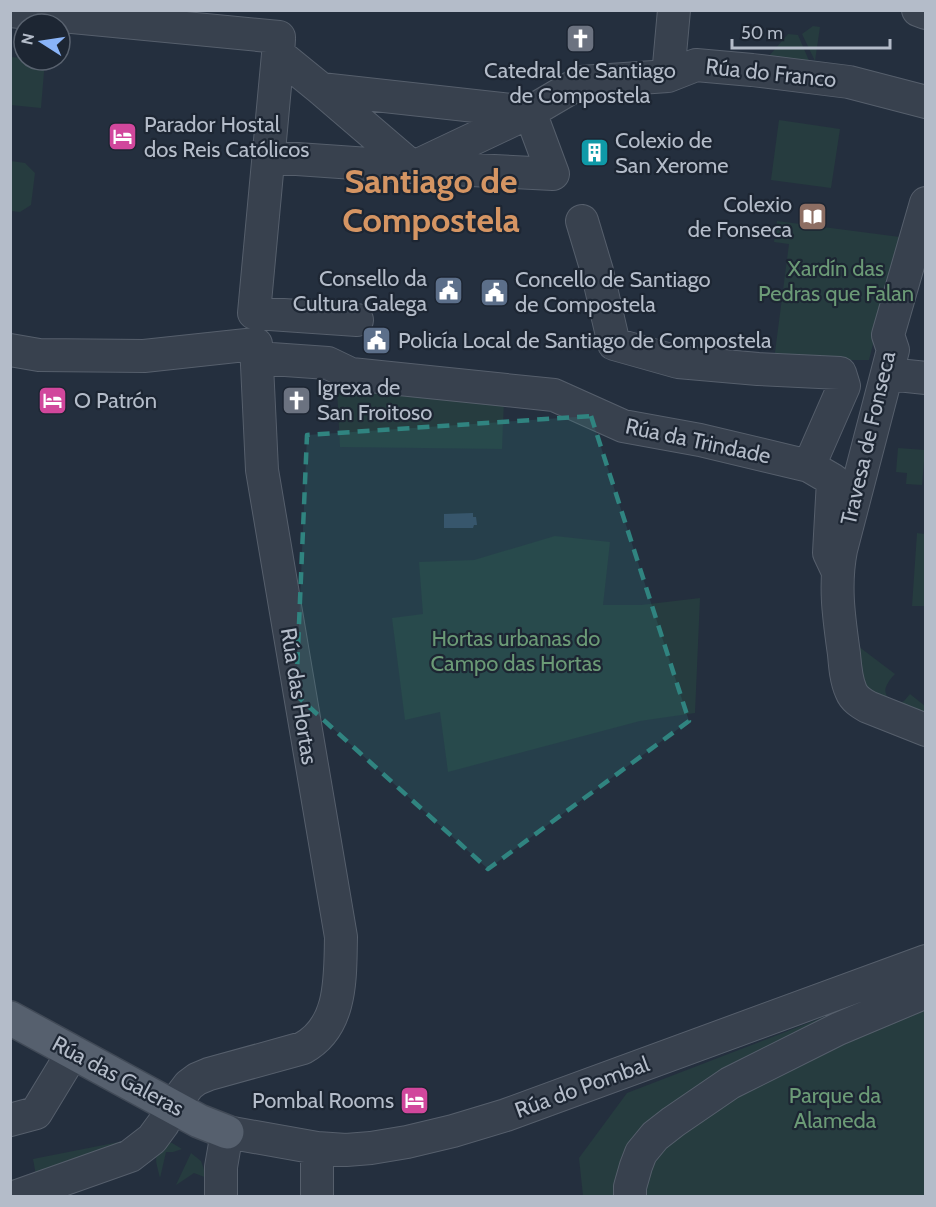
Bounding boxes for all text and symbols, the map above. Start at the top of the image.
north arrow [12,12,72,72]
scale bar [732,12,890,50]
church icon: Catedral de Santiago de Compostela [564,22,596,54]
text: 50 m [741,22,783,44]
text: N [17,31,38,46]
street label: Rúa do Franco [704,53,838,93]
place label: Catedral de Santiago de Compostela [484,57,676,109]
place label: Parador Hostal dos Reis Católicos [144,111,309,163]
hotel icon: Parador Hostal dos Reis Católicos [107,121,139,153]
place label: Colexio de San Xerome [615,127,729,179]
building icon: Colexio de San Xerome [578,137,610,169]
district label: Santiago de Compostela [342,160,520,241]
place label: Colexio de Fonseca [688,191,792,243]
library icon: Colexio de Fonseca [797,201,829,233]
park label: Xardín das Pedras que Falan [758,255,914,307]
place label: Consello da Cultura Galega [293,265,427,317]
place label: Concello de Santiago de Compostela [515,266,711,318]
public building icon: Consello da Cultura Galega [432,275,464,307]
public building icon: Concello de Santiago de Compostela [478,276,510,308]
public building icon: Policía Local de Santiago de Compostela [361,324,393,356]
place label: Policía Local de Santiago de Compostela [398,327,772,354]
street label: Travesa de Fonseca [835,348,901,528]
place label: Igrexa de San Froitoso [317,374,432,426]
hotel icon: O Patrón [37,384,69,416]
church icon: Igrexa de San Froitoso [280,384,312,416]
place label: O Patrón [74,387,157,414]
street label: Rúa da Trindade [623,412,773,470]
park label: Hortas urbanas do Campo das Hortas [431,625,601,677]
street label: Rúa das Hortas [275,626,323,766]
street label: Rúa das Galeras [48,1030,188,1122]
street label: Rúa do Pombal [511,1050,654,1124]
park label: Parque da Alameda [789,1082,882,1134]
hotel icon: Pombal Rooms [399,1084,431,1116]
place label: Pombal Rooms [252,1087,394,1114]

